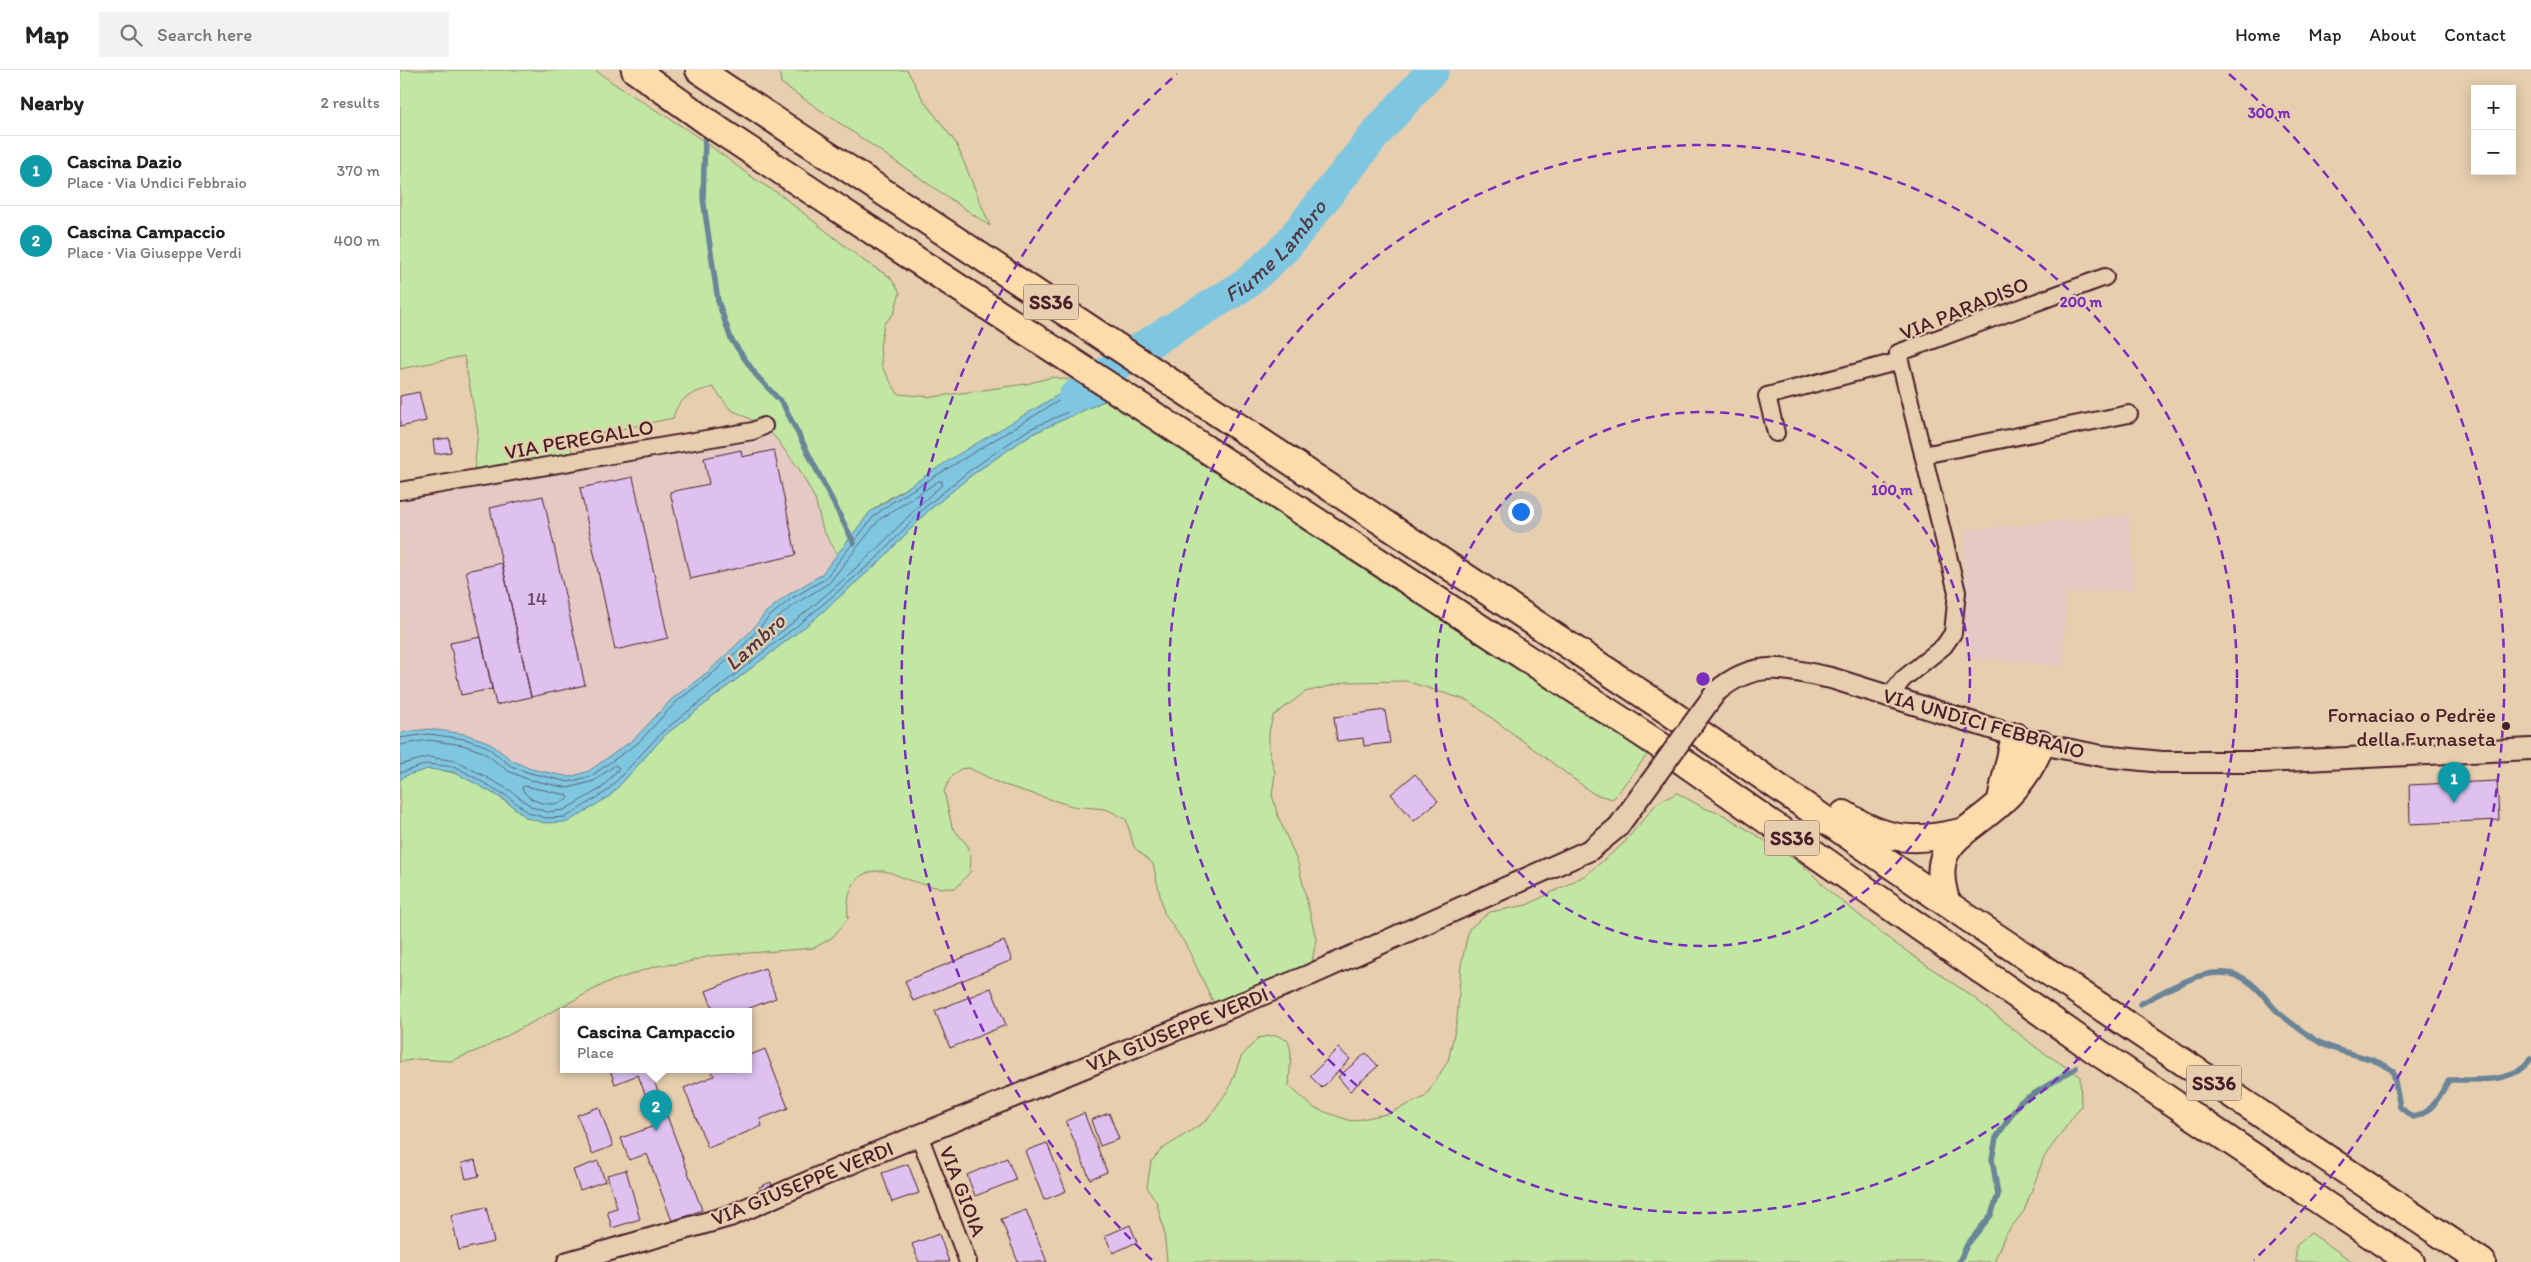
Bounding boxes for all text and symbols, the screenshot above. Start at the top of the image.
search box [99,12,449,57]
text: Map [25,20,69,49]
icon: search [117,21,145,49]
text: Search here [157,23,252,46]
text: Home [2235,24,2281,46]
text: Map [2309,24,2342,46]
text: About [2370,24,2416,46]
text: Contact [2444,24,2506,46]
map controls [2471,85,2516,175]
button: + [2471,85,2516,130]
text: Nearby [20,90,84,115]
text: 2 results [320,93,380,112]
text: 300 m [2248,104,2291,122]
button: − [2471,130,2516,175]
text: Cascina Dazio [67,150,182,173]
text: 1 [32,161,40,180]
text: 370 m [336,161,380,180]
text: Place · Via Undici Febbraio [67,173,247,192]
water label: Fiume Lambro [1219,193,1332,308]
text: Cascina Campaccio [67,220,225,243]
text: 2 [32,231,40,250]
text: 400 m [334,231,380,250]
text: Place · Via Giuseppe Verdi [67,243,242,262]
street label: VIA PARADISO [1896,271,2032,345]
road number: SS36 [1024,284,1078,320]
text: 200 m [2060,293,2103,311]
street label: VIA PEREGALLO [503,414,655,464]
text: 100 m [1871,481,1913,499]
your location [1508,499,1534,525]
house number: 14 [527,587,547,610]
water label: Lambro [719,607,792,676]
centre of rings [1694,670,1712,688]
street label: VIA UNDICI FEBBRAIO [1880,682,2088,764]
place label: Fornaciao o Pedrëe della Furnaseta [2327,702,2496,751]
marker: Fornaciao o Pedrëe della Furnaseta [2500,720,2512,732]
pin: 1 [2438,762,2470,803]
road number: SS36 [1764,820,1820,856]
street label: VIA GIUSEPPE VERDI [1082,981,1272,1077]
popup [560,1008,752,1073]
text: Cascina Campaccio [577,1020,735,1043]
text: Place [577,1043,614,1062]
road number: SS36 [2186,1066,2242,1100]
pin: 2 [640,1090,672,1131]
street label: VIA GIUSEPPE VERDI [707,1135,897,1231]
street label: VIA GIOIA [934,1142,992,1240]

